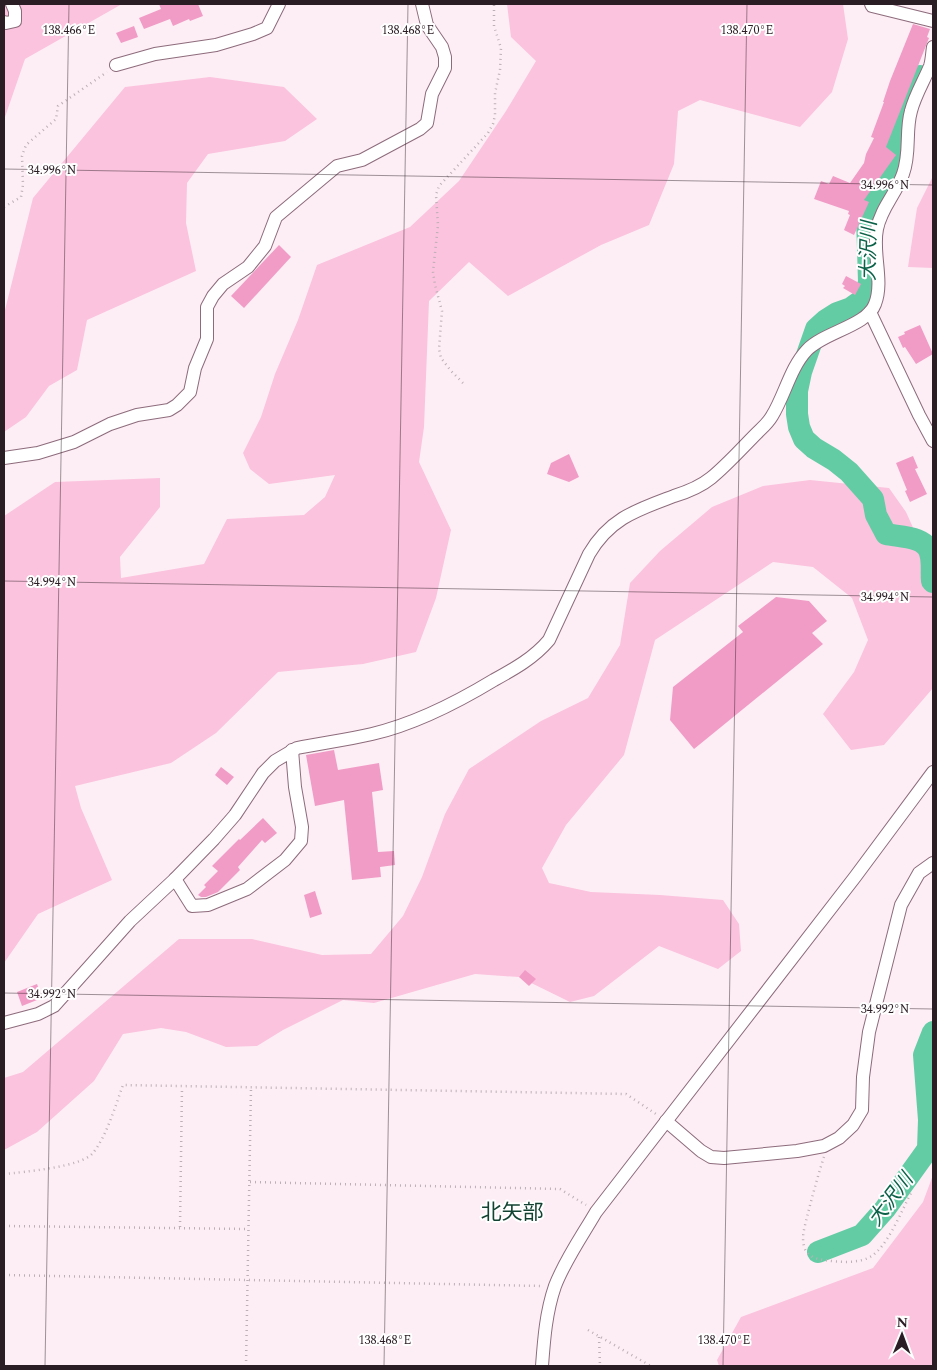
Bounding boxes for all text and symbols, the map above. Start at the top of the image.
text: 138.466°E [43,21,95,40]
text: 138.468°E [382,21,434,40]
text: 138.470°E [721,21,773,40]
text: 34.996°N [28,161,76,180]
text: 34.996°N [861,176,909,195]
water label: 大沢川 [853,219,885,281]
text: 34.994°N [28,573,76,592]
text: 34.994°N [861,588,909,607]
text: 34.992°N [28,985,76,1004]
text: 34.992°N [861,1000,909,1019]
water label: 大沢川 [861,1165,922,1233]
district label: 北矢部 [481,1197,544,1229]
north arrow [877,1310,927,1360]
text: N [896,1312,908,1333]
text: 138.468°E [359,1331,411,1350]
text: 138.470°E [698,1331,750,1350]

